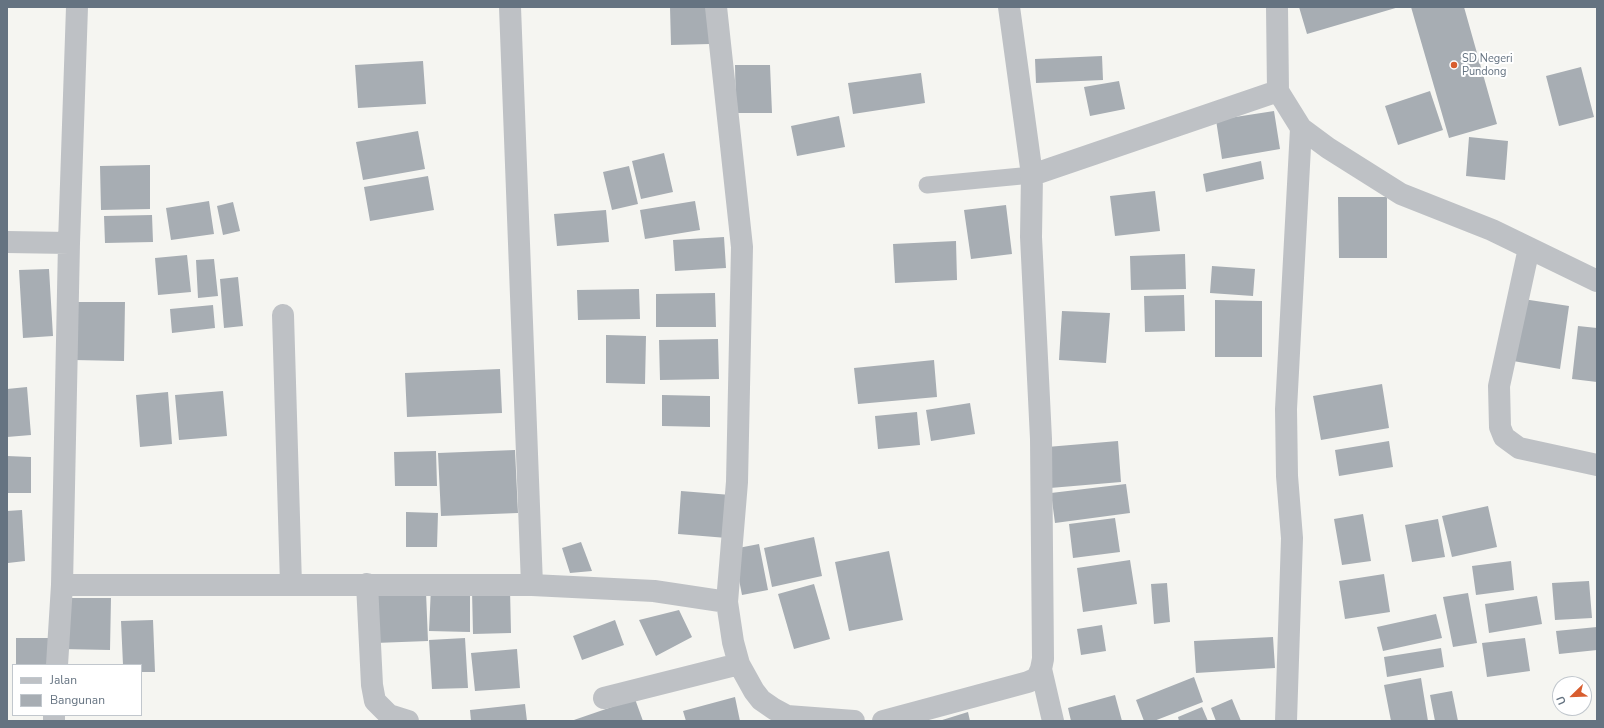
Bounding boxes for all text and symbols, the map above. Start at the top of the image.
place label: SD Negeri Pundong [1462,52,1513,78]
marker: SD Negeri Pundong [1449,60,1459,70]
legend [12,664,142,716]
text: Jalan [50,672,77,688]
north arrow [1552,676,1592,716]
text: Bangunan [50,692,105,708]
text: U [1553,694,1570,707]

